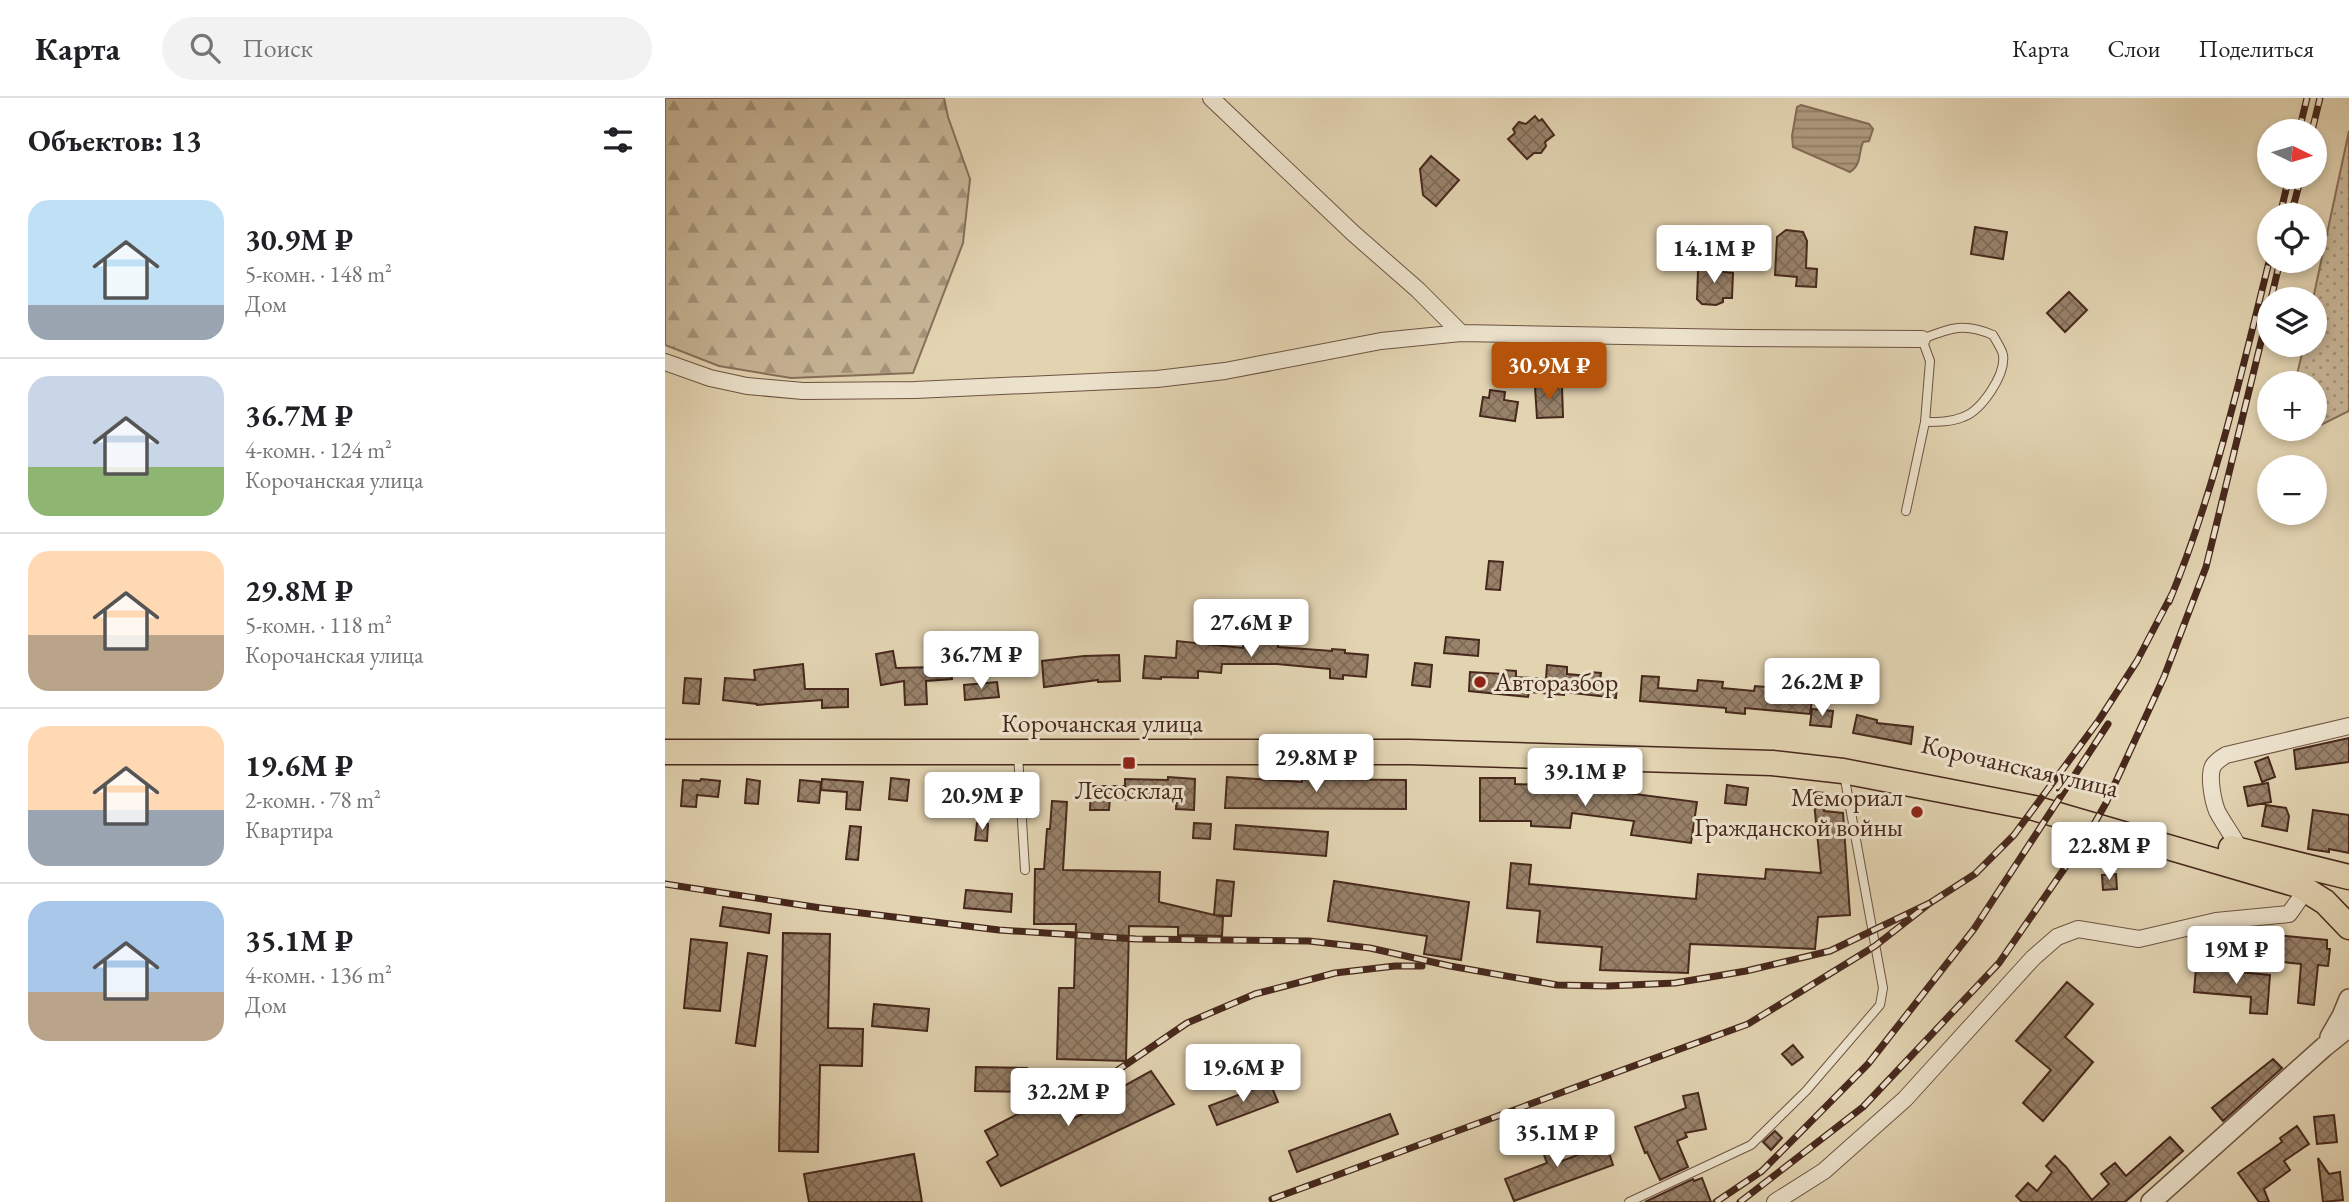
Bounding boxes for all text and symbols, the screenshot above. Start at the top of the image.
search box [162,17,652,80]
text: Карта [35,27,120,70]
icon: search [186,29,224,67]
text: Поиск [242,31,313,65]
text: Карта [2012,33,2069,64]
text: Слои [2107,33,2161,64]
text: Поделиться [2199,33,2314,64]
north arrow [2257,119,2327,189]
map controls [2257,119,2327,525]
text: Объектов: 13 [28,121,202,160]
icon: filters [599,121,637,159]
button: locate [2257,203,2327,273]
text: 30.9M ₽ [245,220,353,259]
pin: 14.1M ₽ [1649,226,1779,285]
icon: home [84,228,168,312]
text: 14.1M ₽ [1673,233,1755,263]
text: 5-комн. · 148 m² [245,259,392,289]
button: layers [2257,287,2327,357]
text: Дом [245,289,287,319]
pin: 30.9M ₽ [1484,342,1614,402]
text: 30.9M ₽ [1508,350,1590,380]
button: + [2257,371,2327,441]
text: 36.7M ₽ [245,396,353,435]
icon: home [84,404,168,488]
text: 4-комн. · 124 m² [245,435,392,465]
button: − [2257,455,2327,525]
text: Корочанская улица [245,465,423,495]
text: 29.8M ₽ [245,571,353,610]
icon: home [84,579,168,663]
pin: 27.6M ₽ [1186,600,1316,659]
text: 27.6M ₽ [1210,607,1292,637]
text: 5-комн. · 118 m² [245,610,392,640]
pin: 36.7M ₽ [916,632,1046,691]
text: 36.7M ₽ [940,639,1022,669]
text: Корочанская улица [245,640,423,670]
pin: 26.2M ₽ [1757,658,1887,718]
place label: Авторазбор [1493,665,1618,699]
text: 26.2M ₽ [1781,666,1863,696]
marker: Авторазбор [1472,674,1488,690]
street label: Корочанская улица [1001,706,1203,740]
street label: Корочанская улица [1918,727,2123,805]
pin: 29.8M ₽ [1251,734,1381,794]
text: 29.8M ₽ [1275,742,1357,772]
text: 19.6M ₽ [245,746,353,785]
pin: 39.1M ₽ [1520,748,1650,808]
icon: home [84,754,168,838]
marker: Лесосклад [1121,755,1137,771]
text: 39.1M ₽ [1544,756,1626,786]
pin: 20.9M ₽ [917,772,1047,832]
place label: Лесосклад [1075,773,1183,807]
text: 20.9M ₽ [941,780,1023,810]
place label: Мемориал Гражданской войны [1694,780,1903,844]
text: 2-комн. · 78 m² [245,785,381,815]
marker: Мемориал Гражданской войны [1909,804,1925,820]
text: Квартира [245,815,333,845]
pin: 22.8M ₽ [2044,822,2174,882]
text: 22.8M ₽ [2068,830,2150,860]
text: 35.1M ₽ [245,921,353,960]
pin: 19M ₽ [2187,926,2285,986]
icon: home [84,929,168,1013]
text: 19M ₽ [2203,934,2269,964]
text: 4-комн. · 136 m² [245,960,392,990]
text: Дом [245,990,287,1020]
pin: 19.6M ₽ [1178,1044,1308,1104]
text: 19.6M ₽ [1202,1052,1284,1082]
pin: 32.2M ₽ [1003,1068,1133,1128]
text: 32.2M ₽ [1027,1076,1109,1106]
pin: 35.1M ₽ [1492,1110,1622,1169]
text: 35.1M ₽ [1516,1117,1598,1147]

